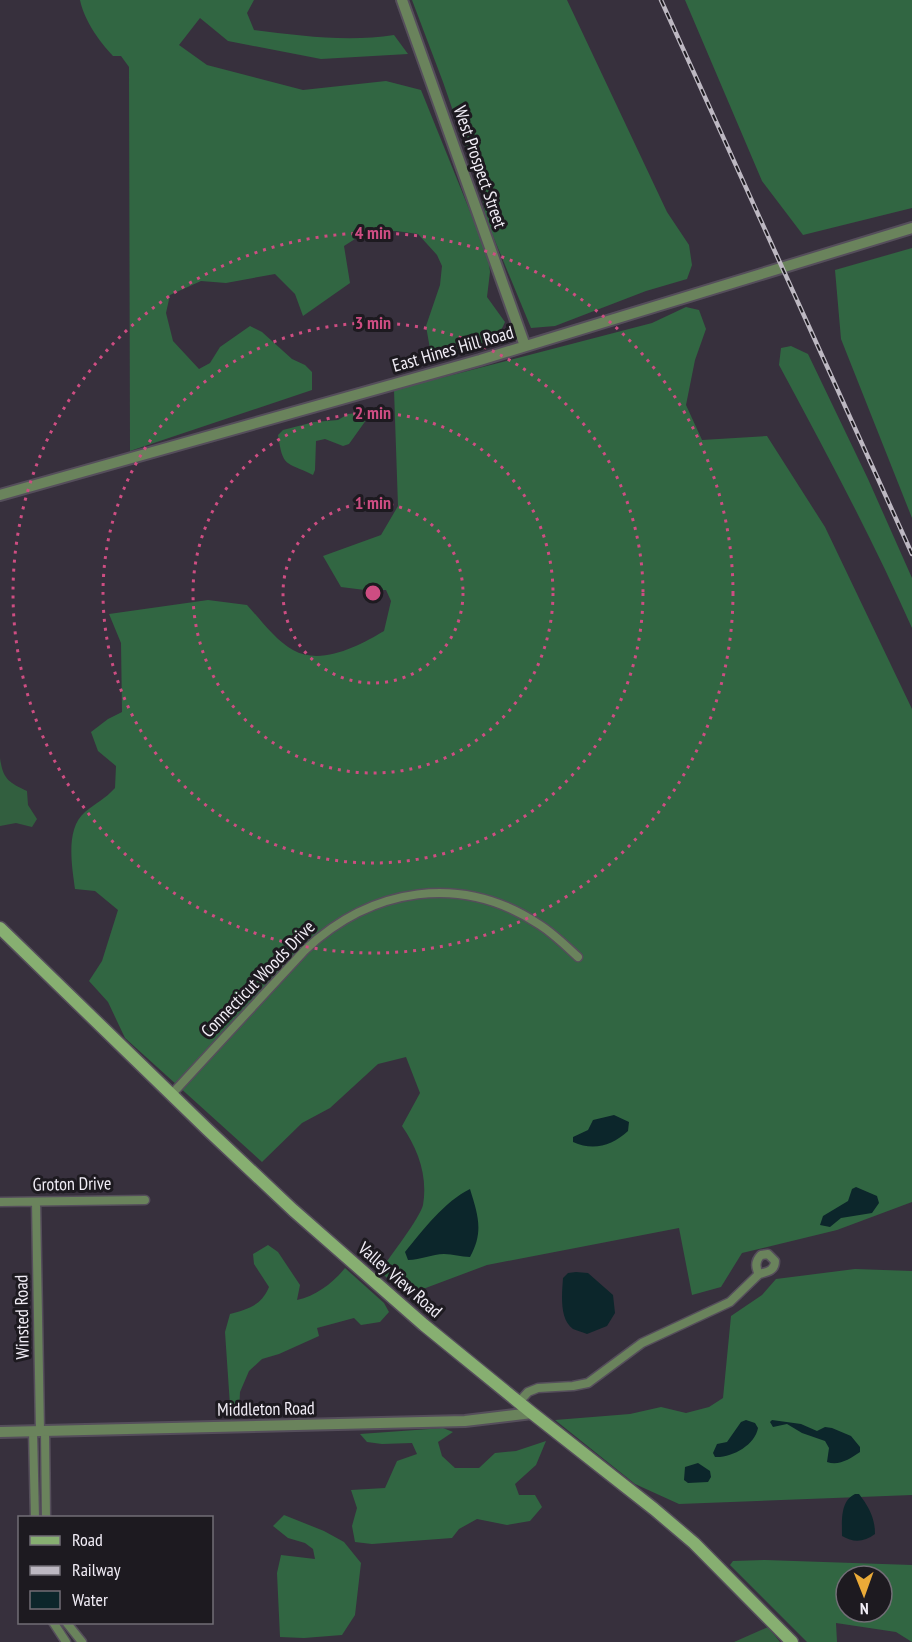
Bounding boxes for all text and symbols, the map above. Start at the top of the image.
street label: West Prospect Street [449,103,512,231]
text: 4 min [355,221,391,244]
text: 3 min [355,311,391,334]
street label: East Hines Hill Road [390,320,516,377]
text: 2 min [355,401,391,424]
text: 1 min [355,491,391,514]
centre of rings [363,583,383,603]
street label: Connecticut Woods Drive [196,915,319,1042]
street label: Groton Drive [33,1171,111,1196]
street label: Valley View Road [353,1236,447,1323]
street label: Winsted Road [9,1275,34,1359]
street label: Middleton Road [217,1396,315,1421]
legend [18,1516,213,1624]
text: Road [72,1528,103,1551]
text: Railway [72,1558,121,1581]
north arrow [834,1564,894,1624]
text: Water [72,1588,108,1611]
text: N [860,1599,869,1619]

